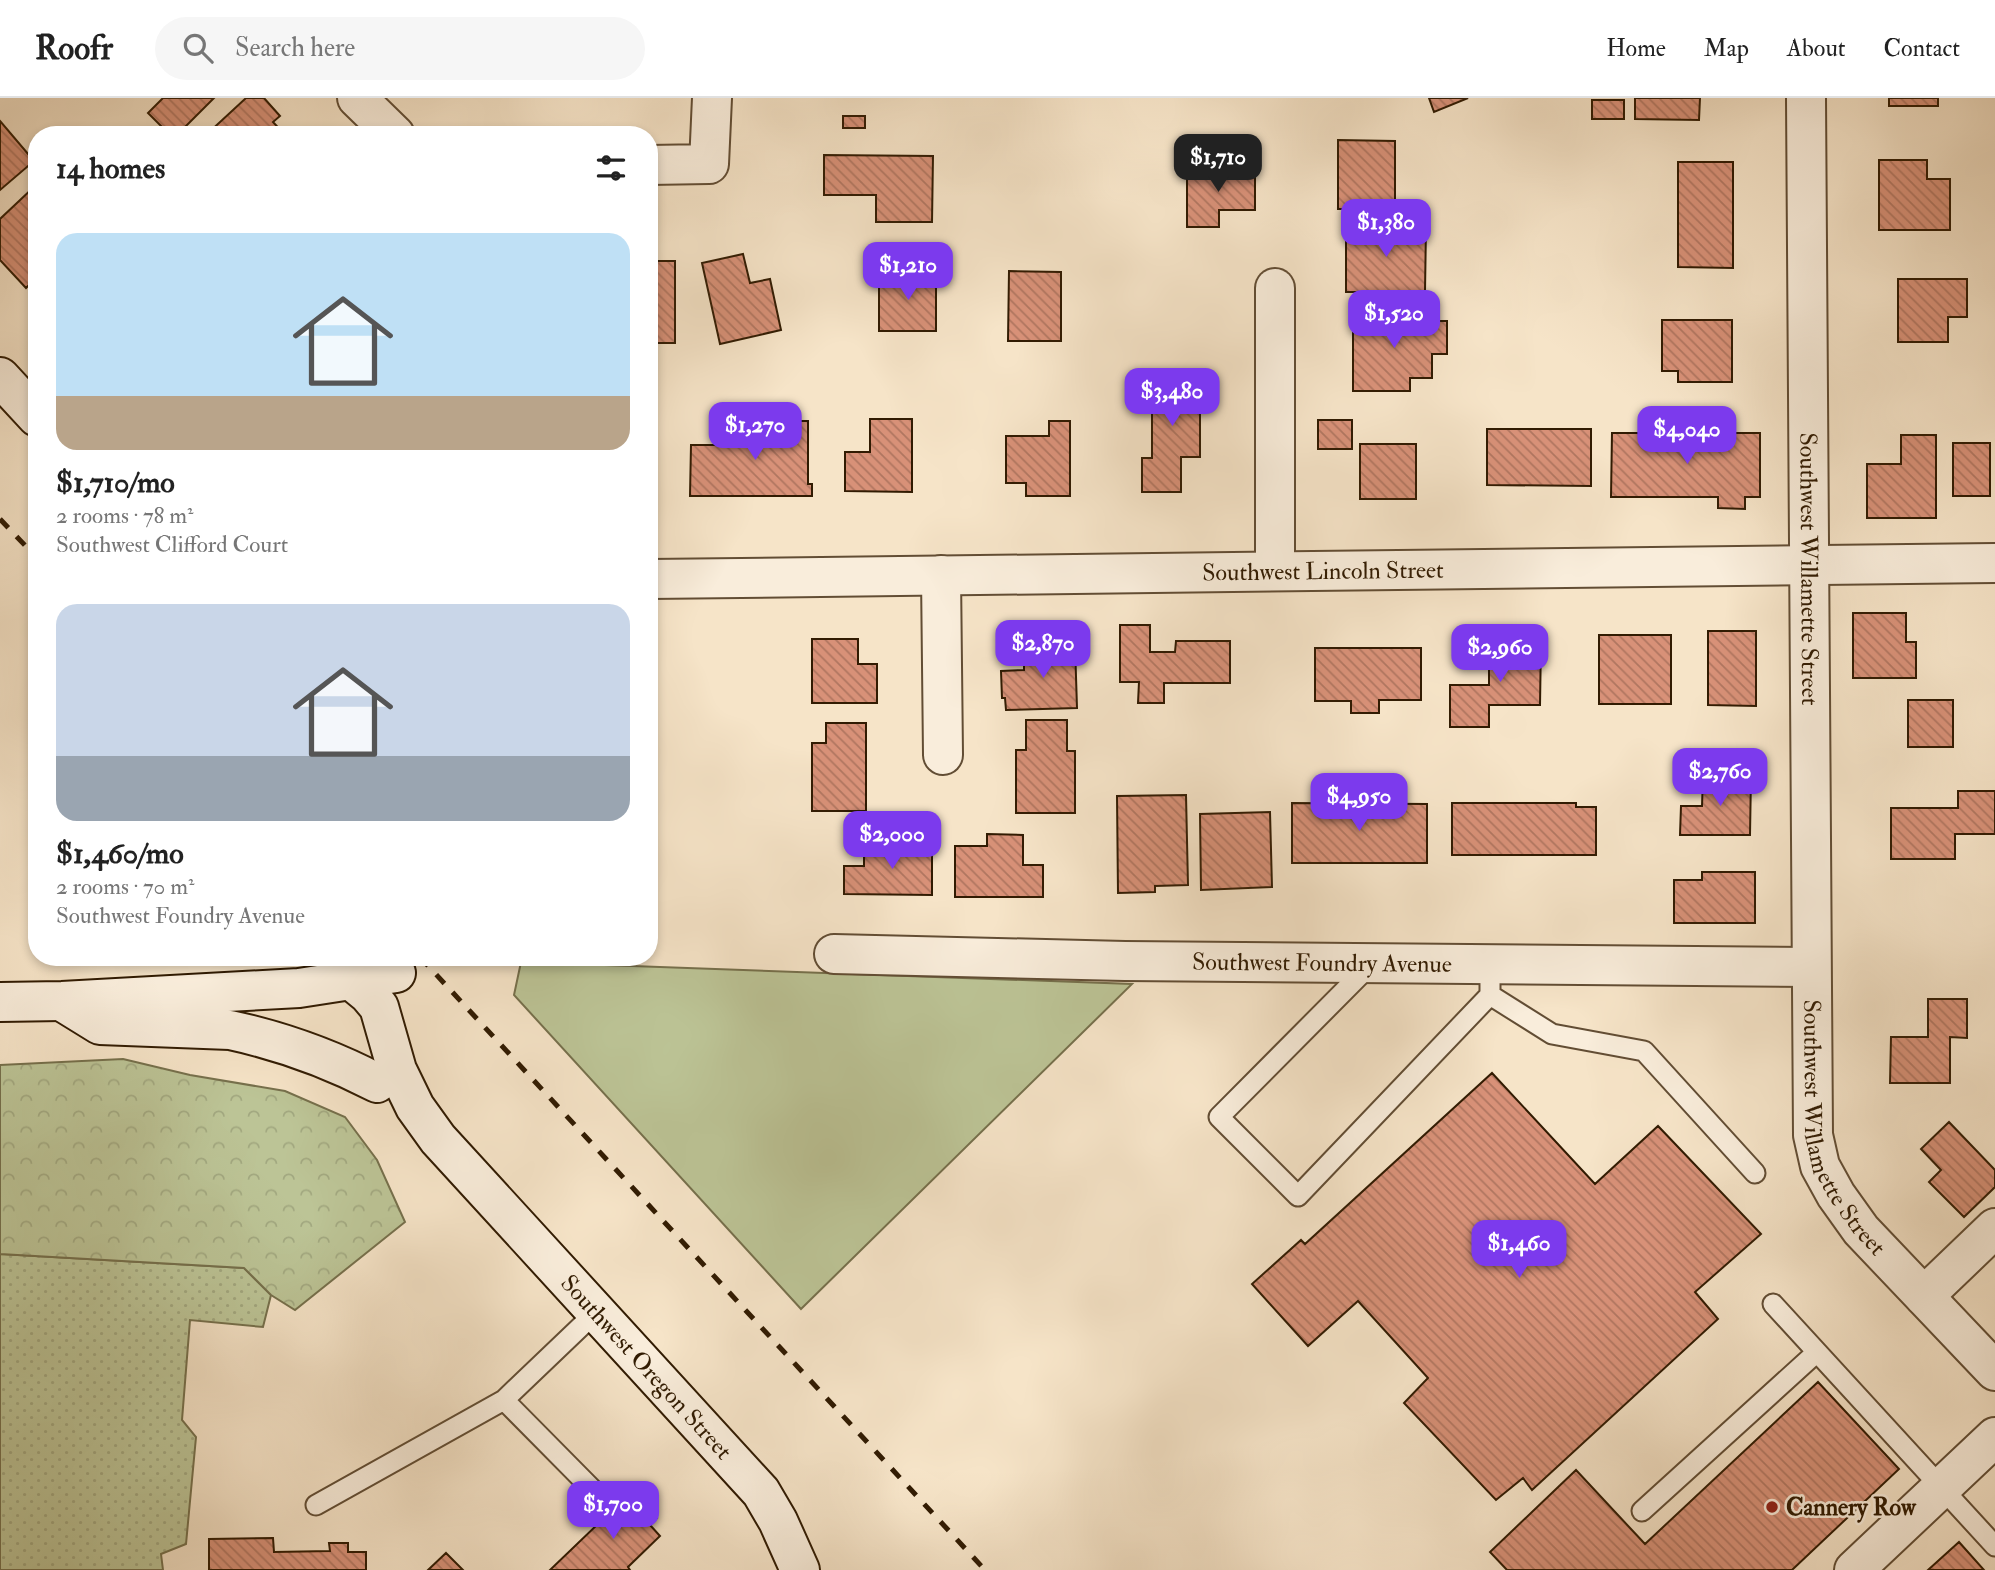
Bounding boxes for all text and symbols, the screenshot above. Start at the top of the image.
search box [155,17,645,80]
text: Roofr [35,28,113,69]
icon: search [179,29,217,67]
text: Search here [235,32,355,64]
text: Home [1606,33,1666,64]
text: Map [1704,33,1749,64]
text: About [1787,33,1846,64]
text: Contact [1884,33,1960,64]
pin: $1,710 [1161,134,1275,194]
text: $1,710 [1190,142,1246,171]
icon: filters [592,149,630,187]
text: 14 homes [56,150,165,187]
pin: $1,380 [1329,200,1443,259]
text: $1,380 [1357,207,1415,236]
pin: $1,210 [851,242,965,302]
text: $1,210 [879,250,937,279]
icon: home [280,278,406,404]
pin: $1,520 [1337,290,1451,350]
text: $1,520 [1364,298,1424,327]
pin: $3,480 [1115,368,1229,428]
text: $3,480 [1141,376,1203,405]
pin: $1,270 [698,402,812,462]
pin: $4,040 [1630,406,1744,466]
text: $1,270 [725,410,785,439]
text: $4,040 [1653,414,1721,443]
street label: Southwest Willamette Street [1793,432,1826,706]
text: $1,710/mo [56,464,175,501]
text: 2 rooms · 78 m² [56,501,194,530]
text: Southwest Clifford Court [56,530,288,559]
street label: Southwest Lincoln Street [1202,554,1444,588]
pin: $2,870 [986,620,1100,680]
pin: $2,960 [1443,624,1557,684]
text: $2,870 [1011,628,1075,657]
text: $2,960 [1467,632,1533,661]
icon: home [280,649,406,775]
pin: $2,760 [1663,748,1777,808]
text: $2,760 [1688,756,1752,785]
pin: $4,950 [1302,774,1416,833]
text: $4,950 [1327,781,1391,810]
pin: $2,000 [835,812,949,871]
text: $2,000 [859,819,925,848]
text: $1,460/mo [56,835,184,872]
text: 2 rooms · 70 m² [56,872,195,901]
text: Southwest Foundry Avenue [56,901,305,930]
street label: Southwest Foundry Avenue [1192,946,1452,979]
street label: Southwest Willamette Street [1797,999,1893,1262]
pin: $1,460 [1462,1220,1576,1280]
text: $1,460 [1487,1228,1551,1257]
street label: Southwest Oregon Street [554,1268,739,1466]
pin: $1,700 [556,1482,670,1541]
text: $1,700 [583,1489,643,1518]
place label: Cannery Row [1786,1492,1917,1523]
marker: Cannery Row [1764,1499,1780,1515]

